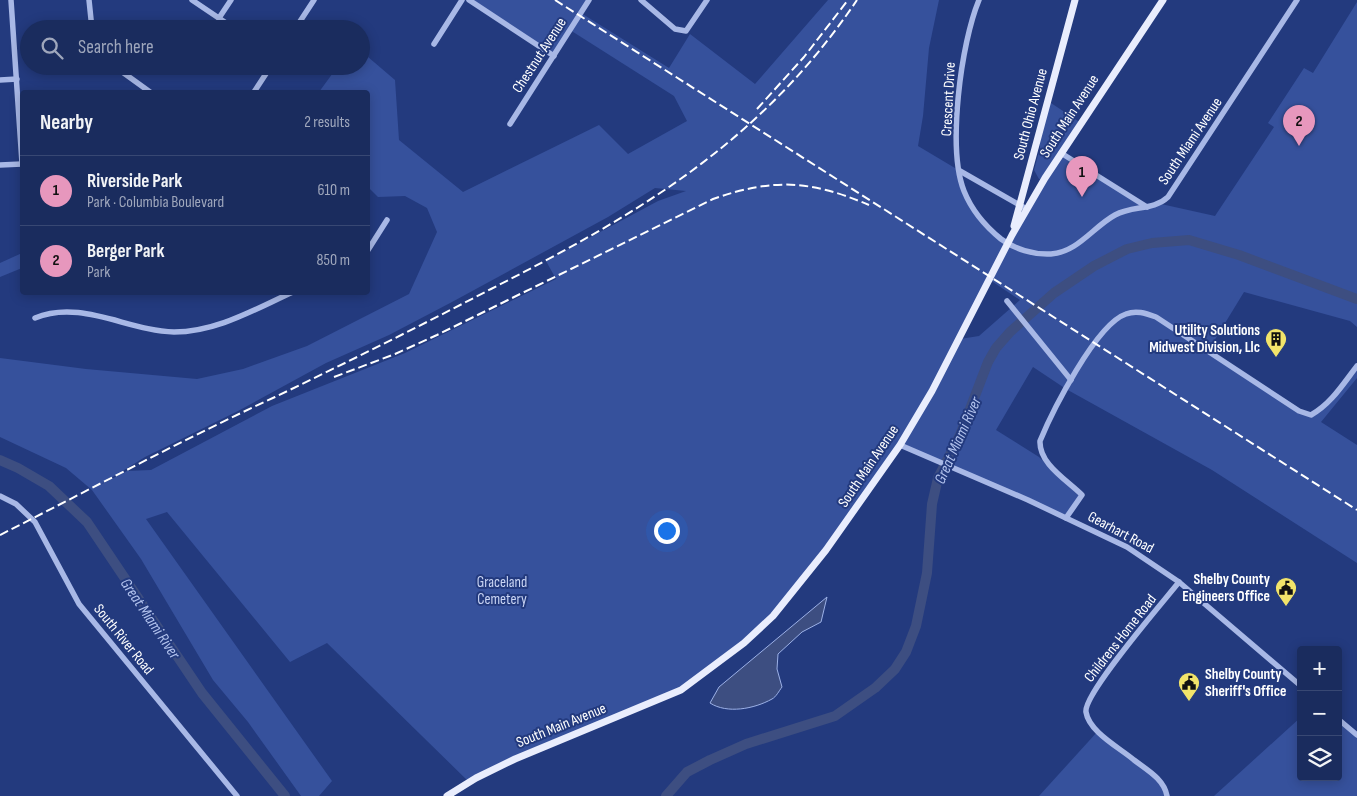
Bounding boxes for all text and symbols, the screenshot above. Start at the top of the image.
street label: Chestnut Avenue [508,14,571,97]
search box [20,20,370,75]
icon: search [38,34,66,62]
text: Search here [78,36,154,59]
street label: Crescent Drive [937,61,960,137]
street label: South Ohio Avenue [1009,66,1052,162]
street label: South Main Avenue [1036,71,1103,161]
street label: South Miami Avenue [1154,94,1227,189]
pin: 2 [1283,105,1315,146]
text: Nearby [40,110,93,135]
text: 2 results [304,113,350,132]
pin: 1 [1066,156,1098,197]
text: Riverside Park [87,170,182,193]
text: 1 [53,181,59,200]
text: 610 m [317,181,350,200]
text: Park · Columbia Boulevard [87,193,224,212]
text: Berger Park [87,240,164,263]
text: 2 [52,251,60,270]
text: 850 m [317,251,350,270]
text: Park [87,263,110,282]
place label: Utility Solutions Midwest Division, Llc [1149,321,1260,357]
building icon: Utility Solutions Midwest Division, Llc [1264,327,1288,358]
water label: Great Miami River [931,394,986,487]
street label: South Main Avenue [834,421,903,511]
street label: Gearhart Road [1084,507,1157,558]
your location [654,518,680,544]
place label: Shelby County Engineers Office [1182,570,1271,606]
park label: Graceland Cemetery [477,573,527,609]
water label: Great Miami River [116,575,184,663]
public building icon: Shelby County Engineers Office [1274,576,1298,607]
street label: Childrens Home Road [1080,590,1161,686]
street label: South River Road [89,600,158,678]
map controls [1297,646,1342,781]
button: + [1297,646,1342,691]
place label: Shelby County Sheriff's Office [1205,665,1286,701]
public building icon: Shelby County Sheriff's Office [1177,671,1201,702]
button: − [1297,691,1342,736]
street label: South Main Avenue [513,699,609,752]
button: layers [1297,736,1342,781]

